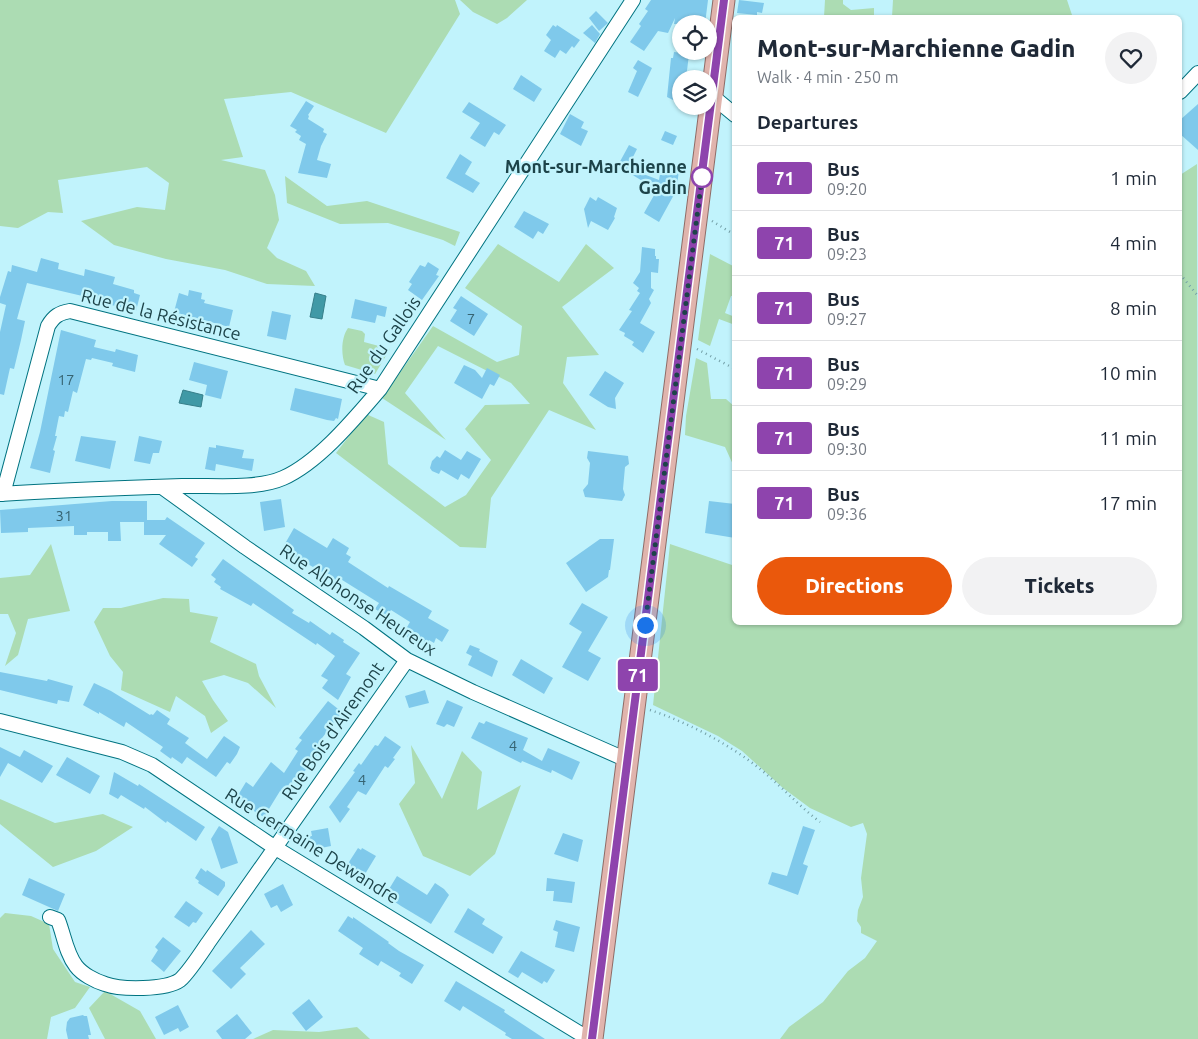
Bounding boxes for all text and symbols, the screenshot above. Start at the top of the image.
map controls [672,15,717,115]
button: locate [672,15,717,60]
button: heart [1105,32,1157,84]
text: Mont-sur-Marchienne Gadin [757,35,1075,62]
text: Walk · 4 min · 250 m [757,68,899,86]
button: layers [672,70,717,115]
text: Departures [757,111,858,133]
place label: Mont-sur-Marchienne Gadin [505,156,687,197]
text: Bus [827,158,860,180]
marker: Mont-sur-Marchienne Gadin [691,166,713,188]
text: 1 min [1110,167,1157,189]
text: 71 [774,168,795,188]
text: 09:20 [827,180,867,198]
text: Bus [827,223,860,245]
text: 4 min [1110,232,1157,254]
text: 71 [774,233,795,253]
text: 09:23 [827,245,867,263]
street label: Rue de la Résistance [79,284,243,344]
text: Bus [827,288,860,310]
street label: Rue du Gallois [342,292,424,397]
text: 8 min [1110,297,1157,319]
text: 71 [774,298,795,318]
house number: 7 [467,310,475,327]
text: 09:27 [827,310,867,328]
text: Bus [827,353,860,375]
text: 10 min [1099,362,1157,384]
text: 71 [774,363,795,383]
house number: 17 [58,371,74,388]
text: 09:29 [827,375,867,393]
text: Bus [827,418,860,440]
text: 11 min [1099,427,1157,449]
text: 71 [774,428,795,448]
text: 09:30 [827,440,867,458]
text: Bus [827,483,860,505]
text: 17 min [1099,492,1157,514]
text: 71 [774,493,795,513]
text: 09:36 [827,505,867,523]
house number: 31 [56,507,72,524]
street label: Rue Alphonse Heureux [277,539,441,659]
button: Directions [757,557,952,615]
button: Tickets [962,557,1157,615]
your location [633,613,658,638]
street label: Rue Bois d'Airemont [277,658,387,803]
line badge: 71 [616,659,660,691]
text: 71 [628,665,648,685]
house number: 4 [509,737,517,754]
house number: 4 [358,771,366,788]
street label: Rue Germaine Dewandre [222,783,403,907]

